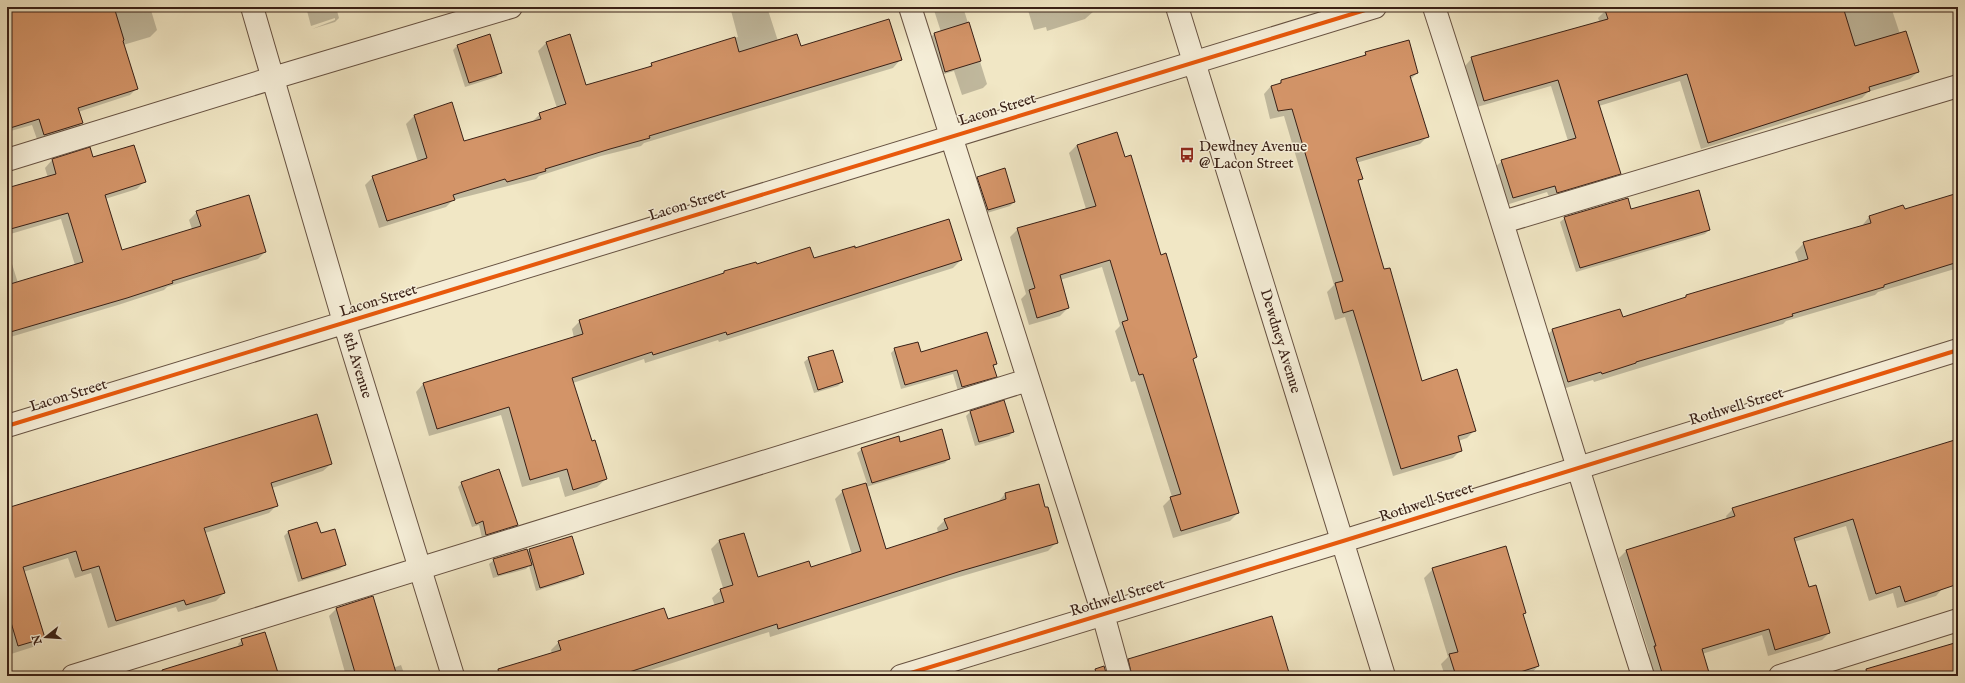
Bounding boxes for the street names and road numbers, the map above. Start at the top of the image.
street label: Lacon Street [956,89,1038,130]
street label: Lacon Street [646,184,728,225]
street label: Lacon Street [337,280,419,321]
street label: Dewdney Avenue [1256,287,1305,396]
street label: 8th Avenue [338,330,377,401]
street label: Lacon Street [27,375,109,416]
street label: Rothwell Street [1687,383,1786,430]
street label: Rothwell Street [1377,478,1476,527]
street label: Rothwell Street [1068,574,1167,621]

